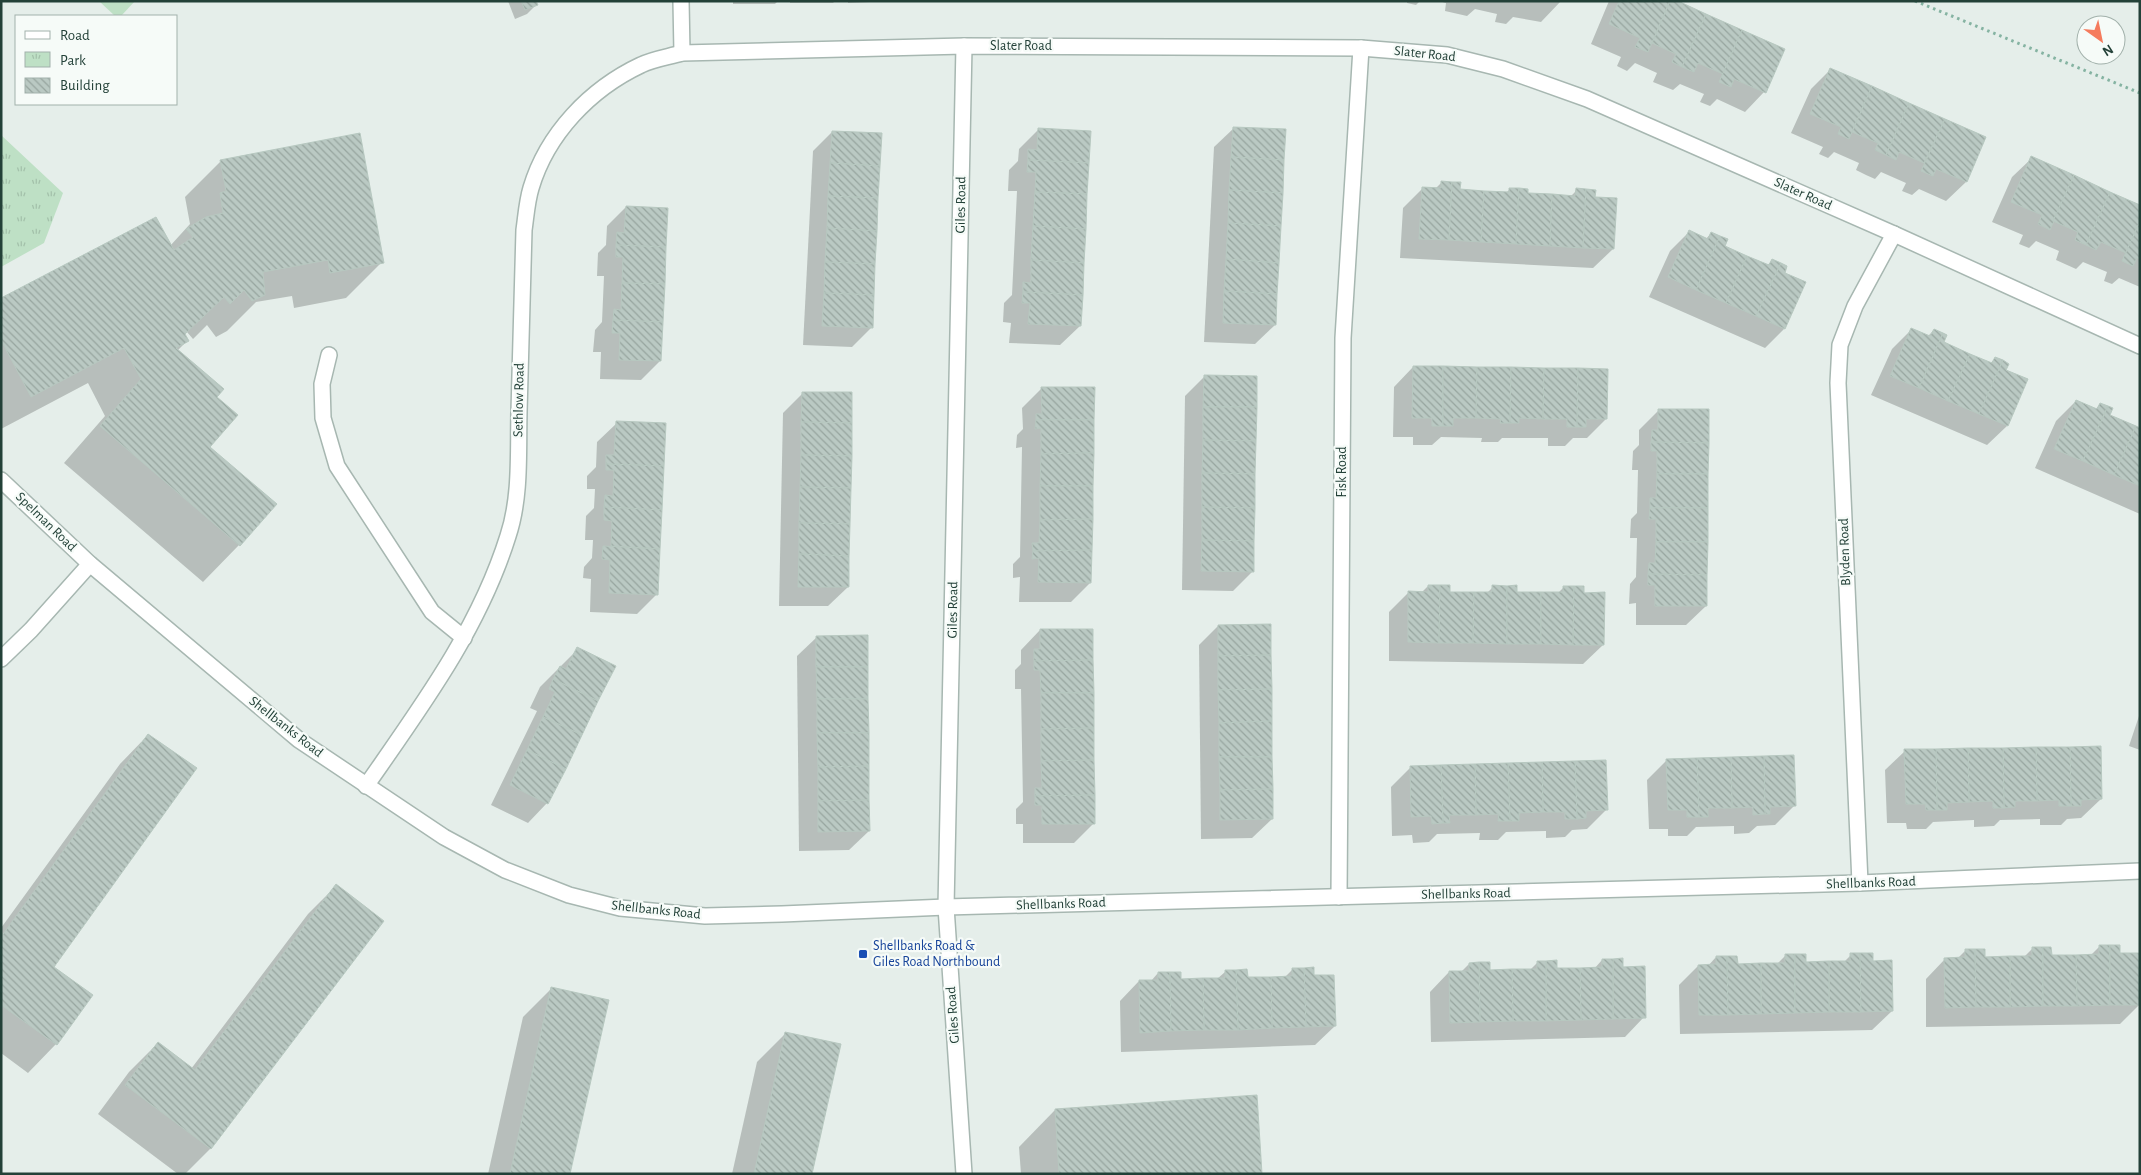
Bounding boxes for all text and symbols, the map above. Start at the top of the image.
legend [15,15,178,105]
north arrow [2076,15,2126,65]
text: Road [60,28,90,43]
street label: Slater Road [990,39,1052,53]
text: N [2100,42,2115,59]
street label: Slater Road [1394,44,1456,64]
text: Park [60,53,86,68]
text: Building [60,78,110,93]
street label: Slater Road [1772,175,1834,213]
street label: Giles Road [954,176,968,234]
street label: Sethlow Road [511,363,527,437]
street label: Fisk Road [1335,446,1349,498]
street label: Spelman Road [13,490,79,554]
street label: Blyden Road [1837,518,1853,586]
street label: Giles Road [946,581,960,639]
street label: Shellbanks Road [246,694,326,760]
street label: Shellbanks Road [1826,874,1916,892]
street label: Shellbanks Road [1421,886,1511,902]
street label: Shellbanks Road [1016,895,1106,913]
street label: Shellbanks Road [611,898,701,922]
place label: Shellbanks Road & Giles Road Northbound [873,939,1000,969]
marker: Shellbanks Road & Giles Road Northbound [857,948,869,960]
street label: Giles Road [944,986,962,1044]

